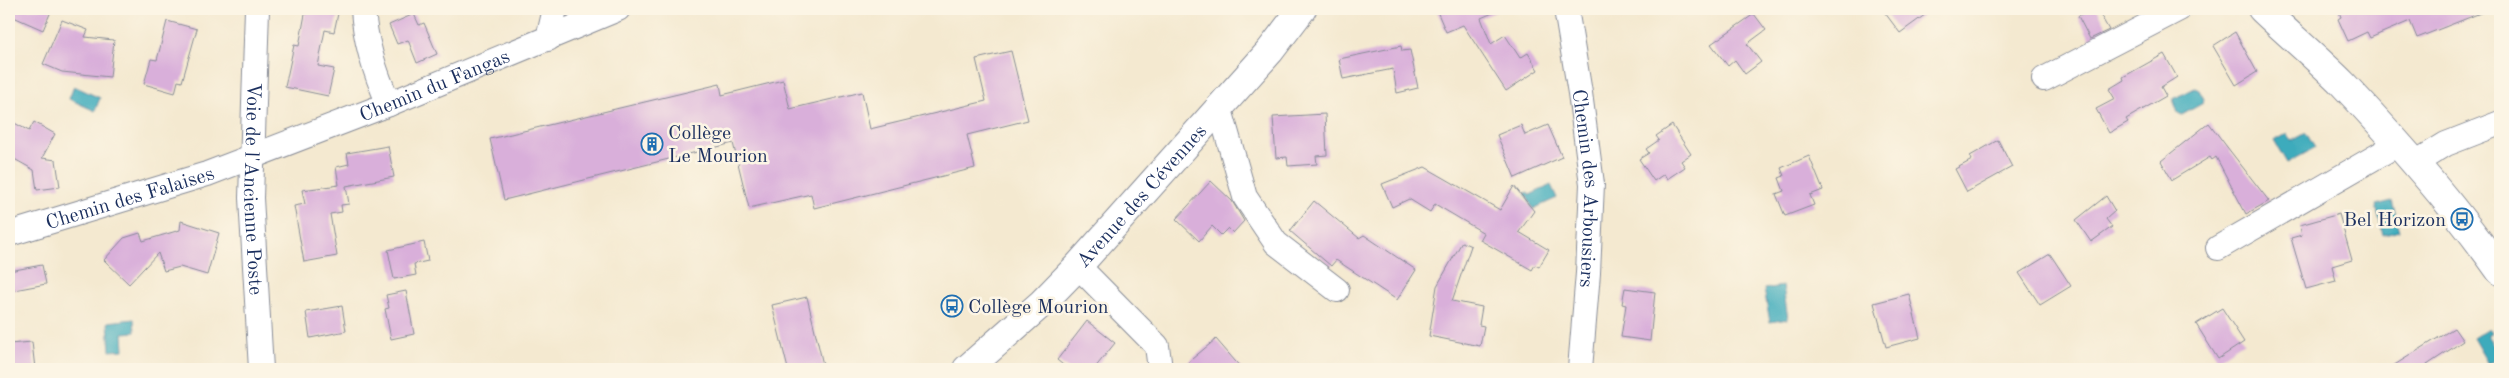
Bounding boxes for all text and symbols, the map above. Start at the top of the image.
street label: Chemin du Fangas [357,47,513,126]
street label: Voie de l'Ancienne Poste [239,82,265,296]
street label: Chemin des Arbousiers [1568,88,1600,288]
street label: Avenue des Cévennes [1074,122,1211,272]
place label: Collège Le Mourion [668,124,768,167]
building icon: Collège Le Mourion [640,132,664,156]
street label: Chemin des Falaises [44,164,217,234]
bus stop icon: Bel Horizon [2450,207,2474,231]
place label: Bel Horizon [2343,211,2446,231]
bus stop icon: Collège Mourion [940,294,964,318]
place label: Collège Mourion [968,298,1109,318]

